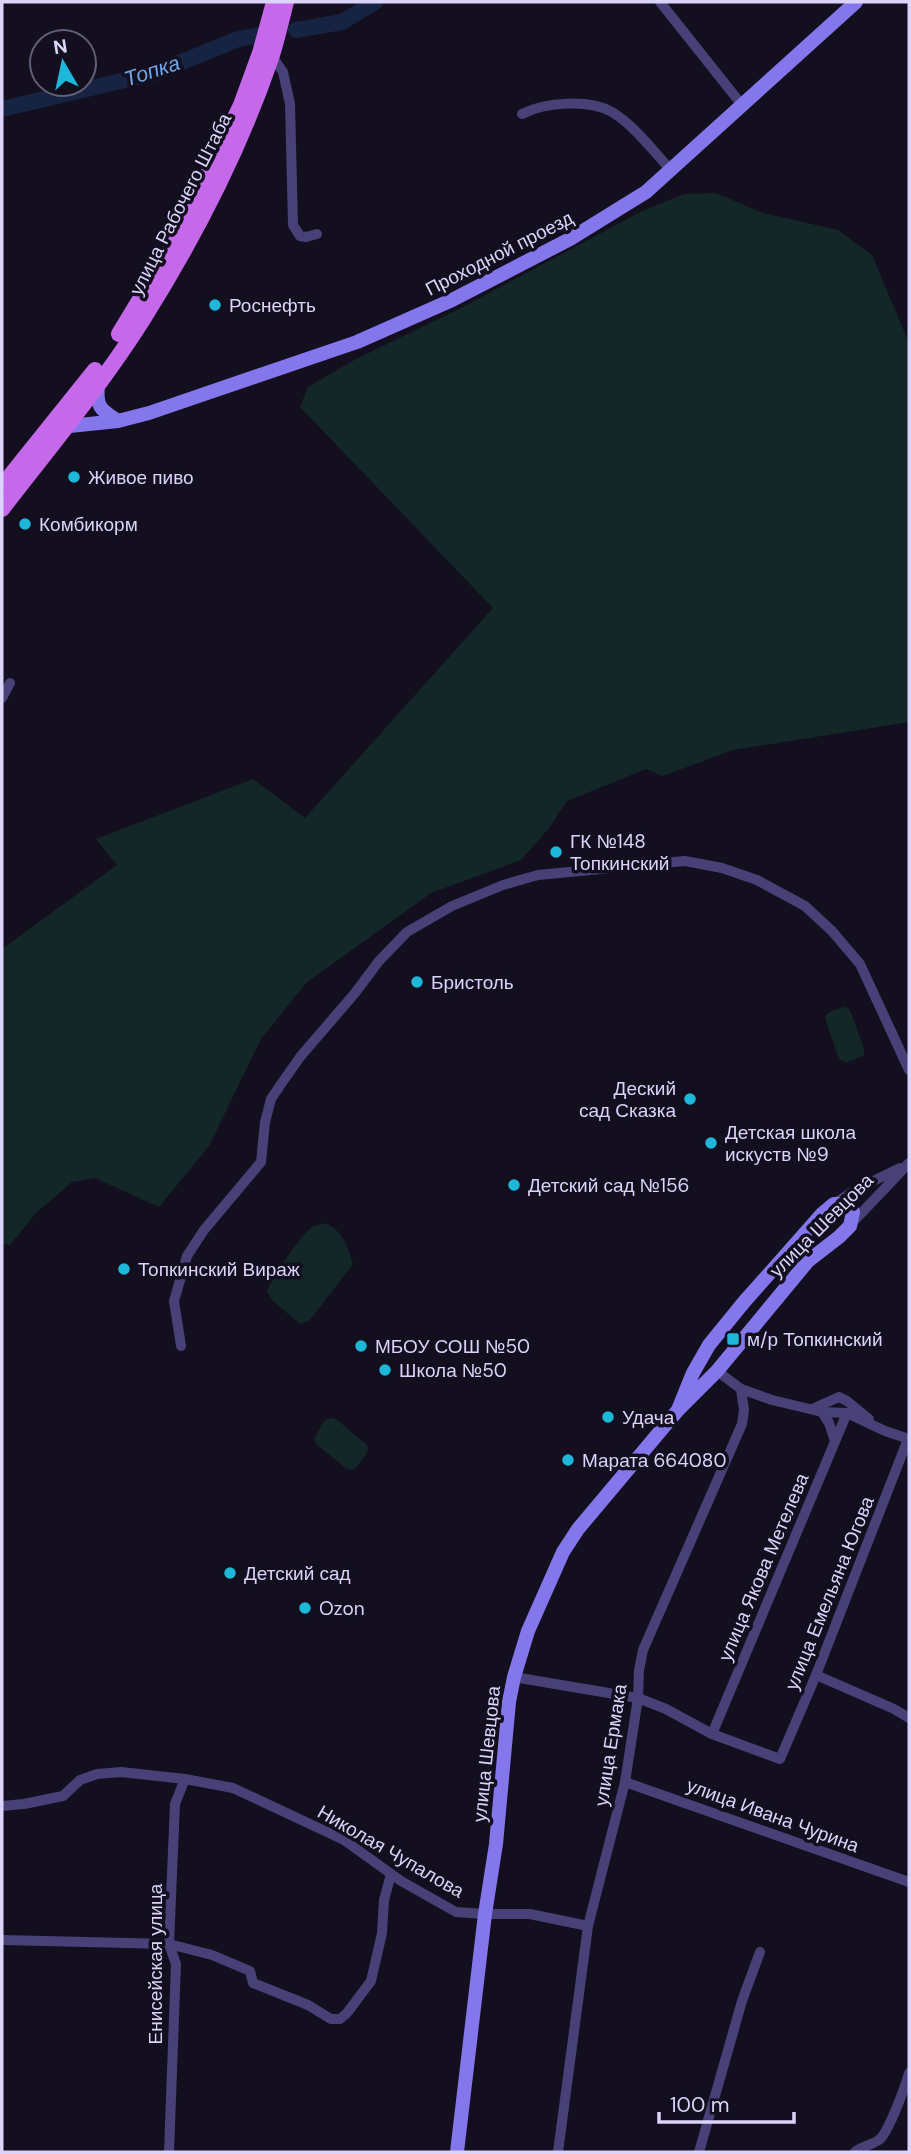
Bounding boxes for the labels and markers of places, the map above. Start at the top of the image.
place label: Роснефть [229,293,316,318]
marker: Роснефть [207,297,223,313]
place label: Живое пиво [88,465,194,490]
marker: Живое пиво [66,469,82,485]
place label: Комбикорм [39,512,138,537]
marker: Комбикорм [17,516,33,532]
place label: ГК №148 Топкинский [570,829,669,876]
marker: ГК №148 Топкинский [548,844,564,860]
place label: Бристоль [431,970,514,995]
marker: Бристоль [409,974,425,990]
place label: Деский сад Сказка [579,1076,676,1123]
marker: Деский сад Сказка [682,1091,698,1107]
place label: Детская школа искуств №9 [725,1120,856,1167]
marker: Детская школа искуств №9 [703,1135,719,1151]
place label: Детский сад №156 [528,1173,689,1198]
marker: Детский сад №156 [506,1177,522,1193]
place label: Топкинский Вираж [138,1257,300,1282]
marker: Топкинский Вираж [116,1261,132,1277]
place label: м/р Топкинский [747,1327,883,1352]
marker: м/р Топкинский [725,1331,741,1347]
place label: МБОУ СОШ №50 [375,1334,530,1359]
marker: МБОУ СОШ №50 [353,1338,369,1354]
place label: Школа №50 [399,1358,507,1383]
marker: Школа №50 [377,1362,393,1378]
place label: Удача [622,1405,675,1430]
marker: Удача [600,1409,616,1425]
place label: Марата 664080 [582,1448,726,1473]
marker: Марата 664080 [560,1452,576,1468]
place label: Детский сад [244,1561,351,1586]
marker: Детский сад [222,1565,238,1581]
place label: Ozon [319,1596,365,1621]
marker: Ozon [297,1600,313,1616]

